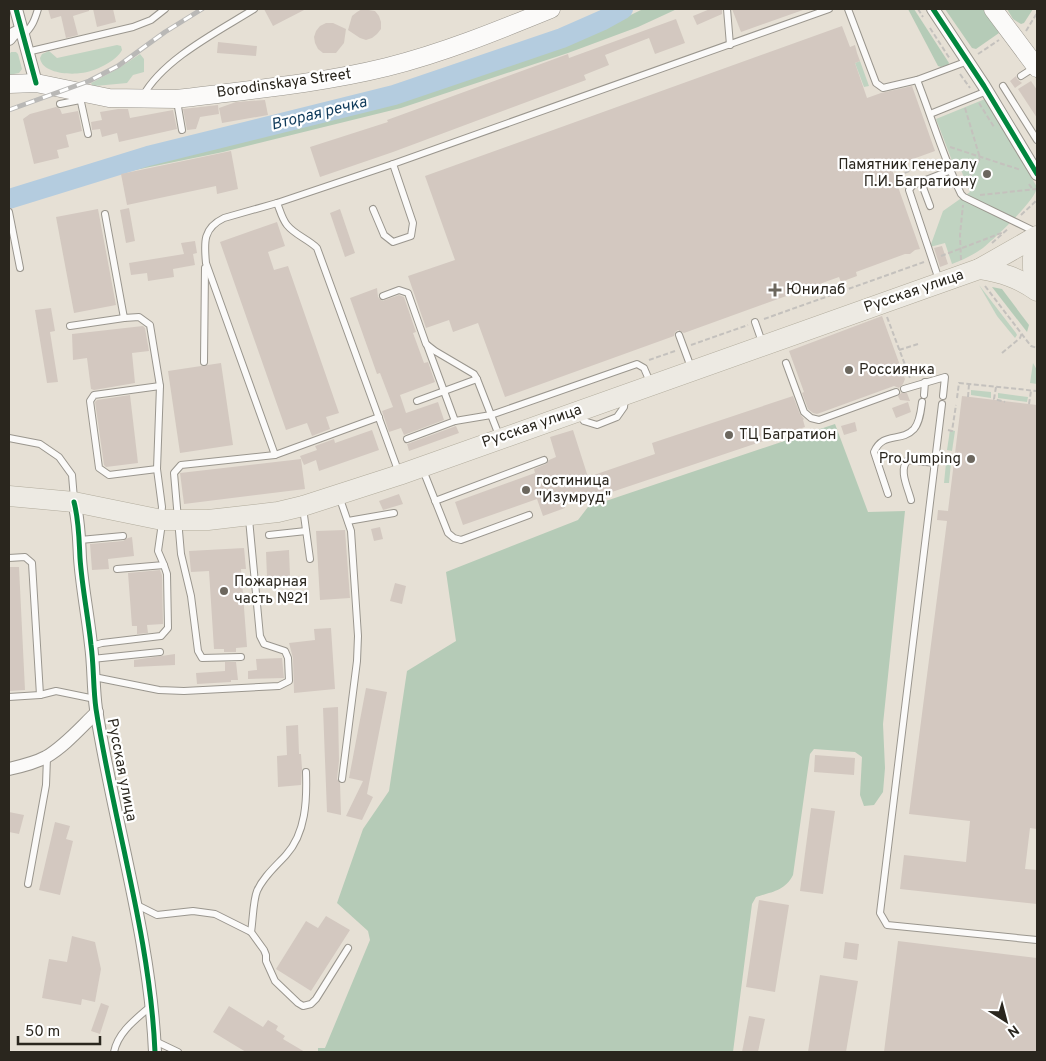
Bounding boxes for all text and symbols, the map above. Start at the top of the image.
street label: Borodinskaya Street [215,65,353,103]
water label: Вторая речка [269,92,370,136]
place label: Памятник генералу П.И. Багратиону [838,156,977,192]
marker: Памятник генералу П.И. Багратиону [981,168,993,180]
street label: Русская улица [861,266,967,318]
place label: Юнилаб [786,281,845,300]
marker: Юнилаб [768,283,782,297]
place label: Россиянка [859,361,935,380]
marker: Россиянка [843,364,855,376]
street label: Русская улица [479,401,585,453]
place label: ТЦ Багратион [739,426,836,445]
marker: ТЦ Багратион [723,429,735,441]
place label: ProJumping [879,450,961,469]
marker: ProJumping [965,453,977,465]
place label: гостиница "Изумруд" [536,472,611,508]
marker: гостиница "Изумруд" [520,484,532,496]
place label: Пожарная часть №21 [234,573,309,609]
marker: Пожарная часть №21 [218,585,230,597]
street label: Русская улица [102,717,140,823]
north arrow [981,996,1031,1046]
scale bar [18,1014,100,1046]
text: N [1004,1020,1022,1040]
text: 50 m [25,1023,60,1042]

